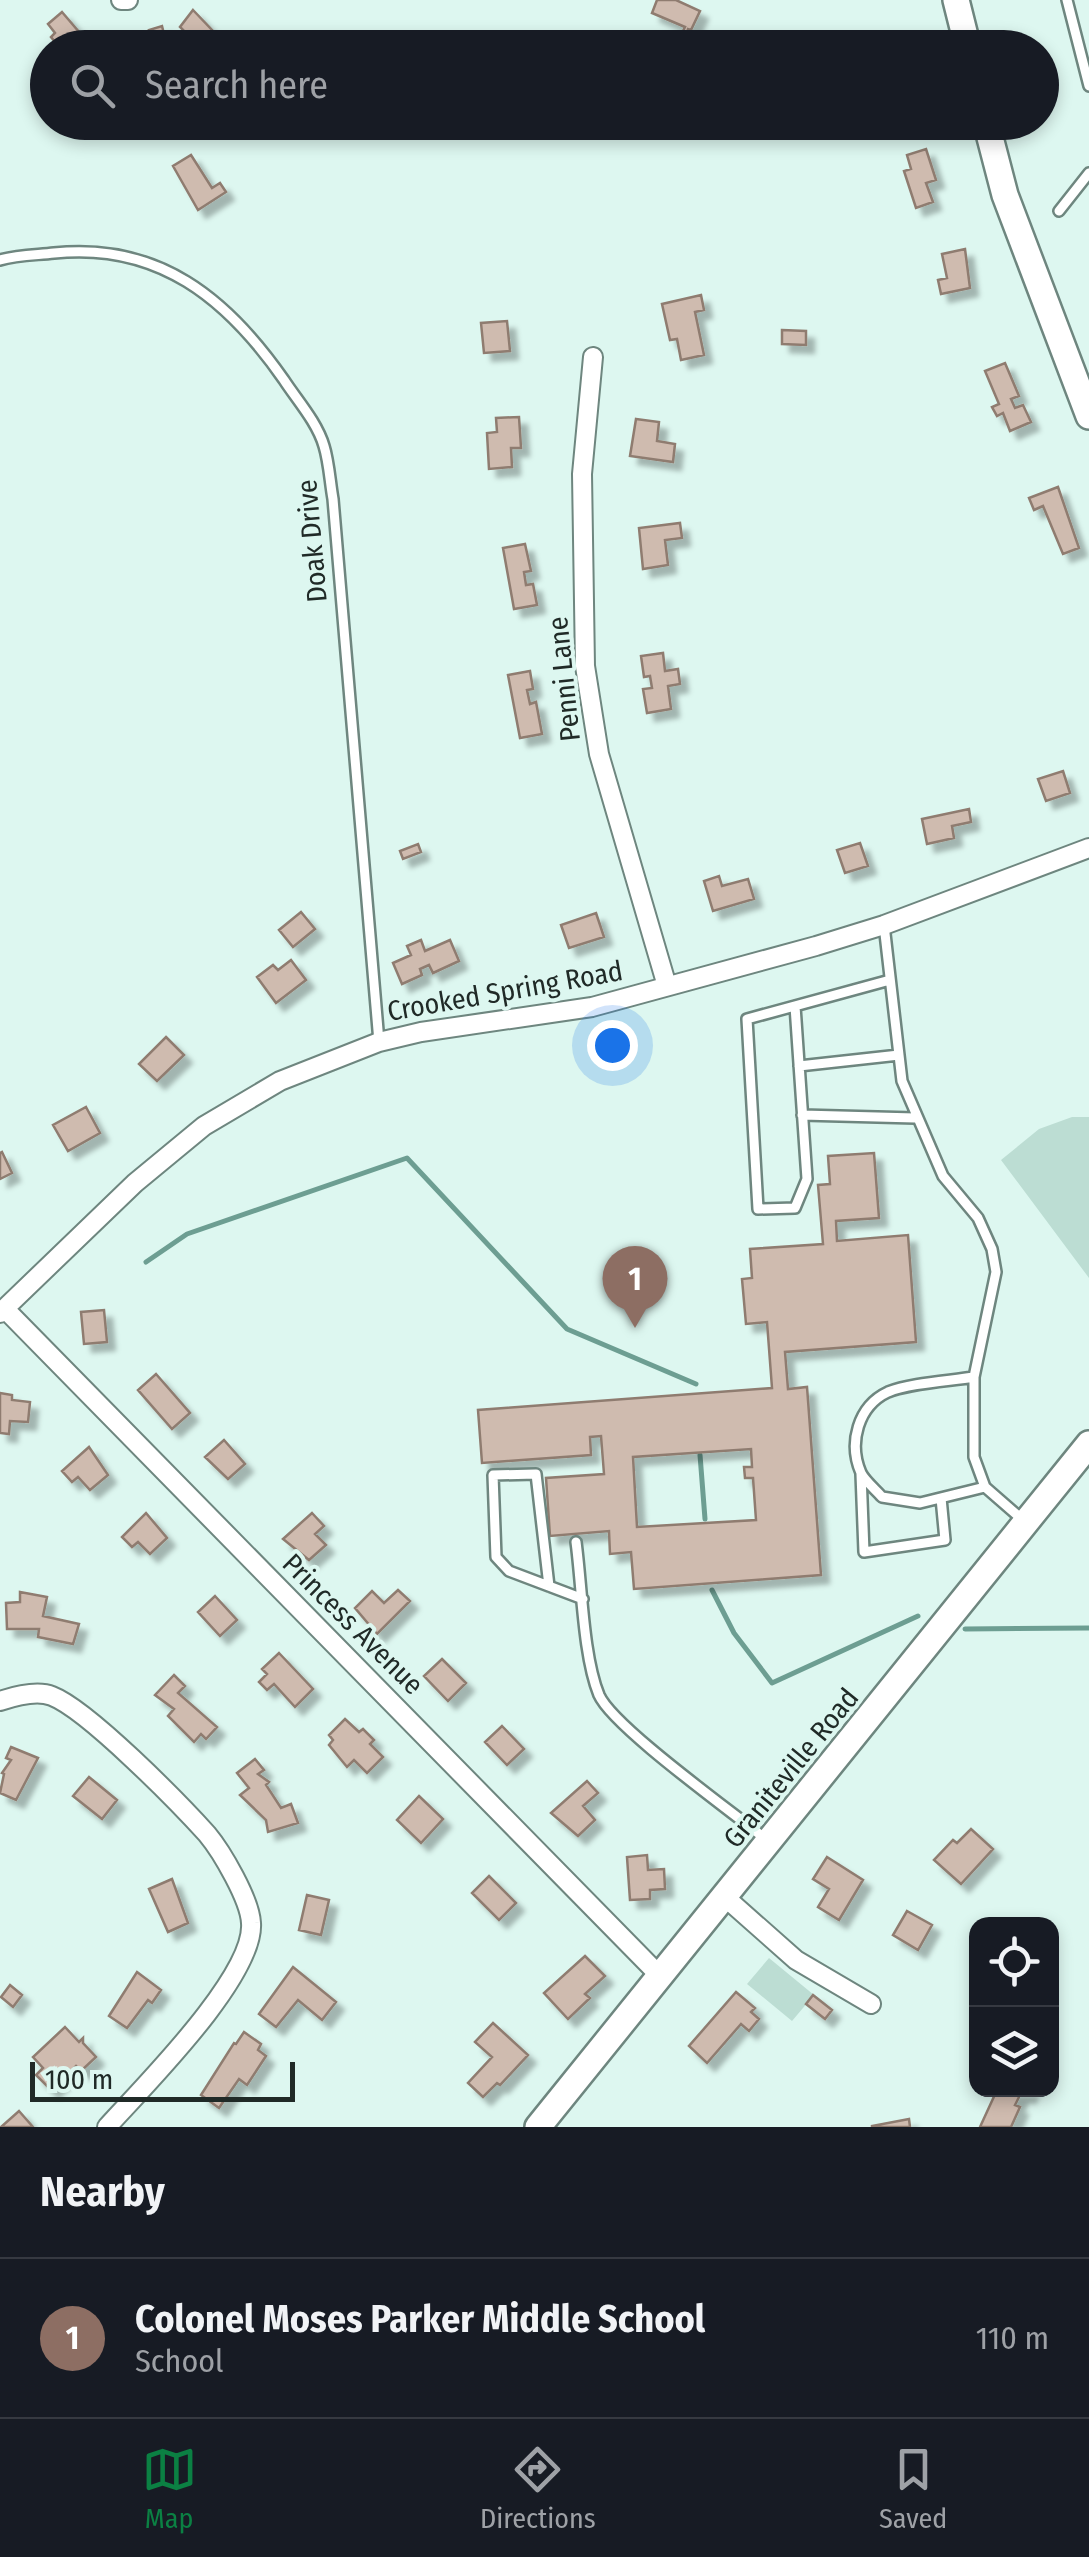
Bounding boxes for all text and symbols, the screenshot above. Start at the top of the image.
search box [30,30,1059,140]
icon: search [65,58,120,113]
text: Search here [145,62,328,108]
street label: Doak Drive [290,478,334,604]
street label: Penni Lane [541,615,587,743]
street label: Crooked Spring Road [385,954,625,1028]
your location [587,1020,638,1071]
pin: 1 [602,1246,668,1328]
street label: Princess Avenue [276,1547,430,1701]
street label: Graniteville Road [717,1682,865,1854]
map controls [969,1917,1059,2097]
button: locate [969,1917,1059,2007]
button: layers [969,2007,1059,2097]
scale bar [30,2057,295,2102]
text: 100 m [45,2063,113,2096]
text: Nearby [40,2167,165,2217]
text: Colonel Moses Parker Middle School [135,2296,705,2342]
text: 1 [66,2319,79,2357]
text: 110 m [976,2319,1049,2357]
text: School [135,2342,224,2380]
tab: Map [142,2442,197,2535]
tab: Directions [480,2442,596,2535]
tab: Saved [879,2442,947,2535]

